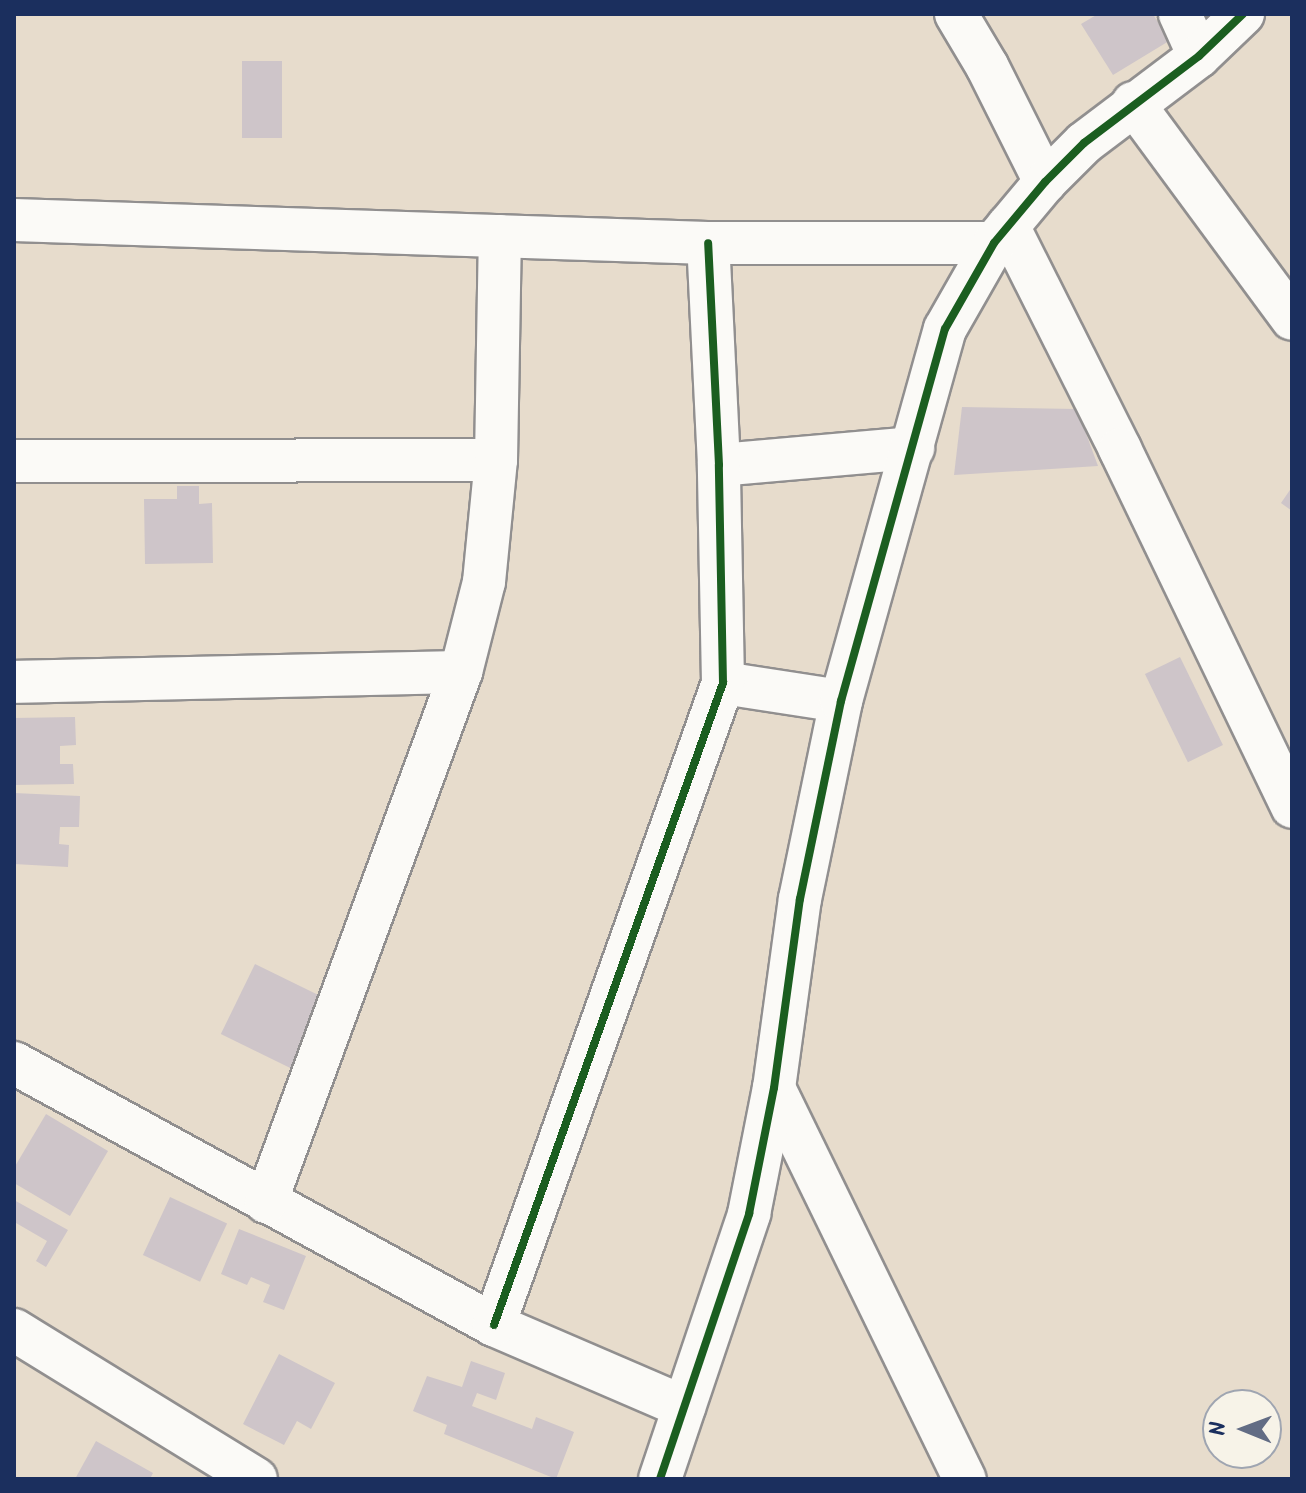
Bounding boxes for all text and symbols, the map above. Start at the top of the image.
north arrow [1202,1389,1282,1469]
text: N [1202,1421,1237,1436]

